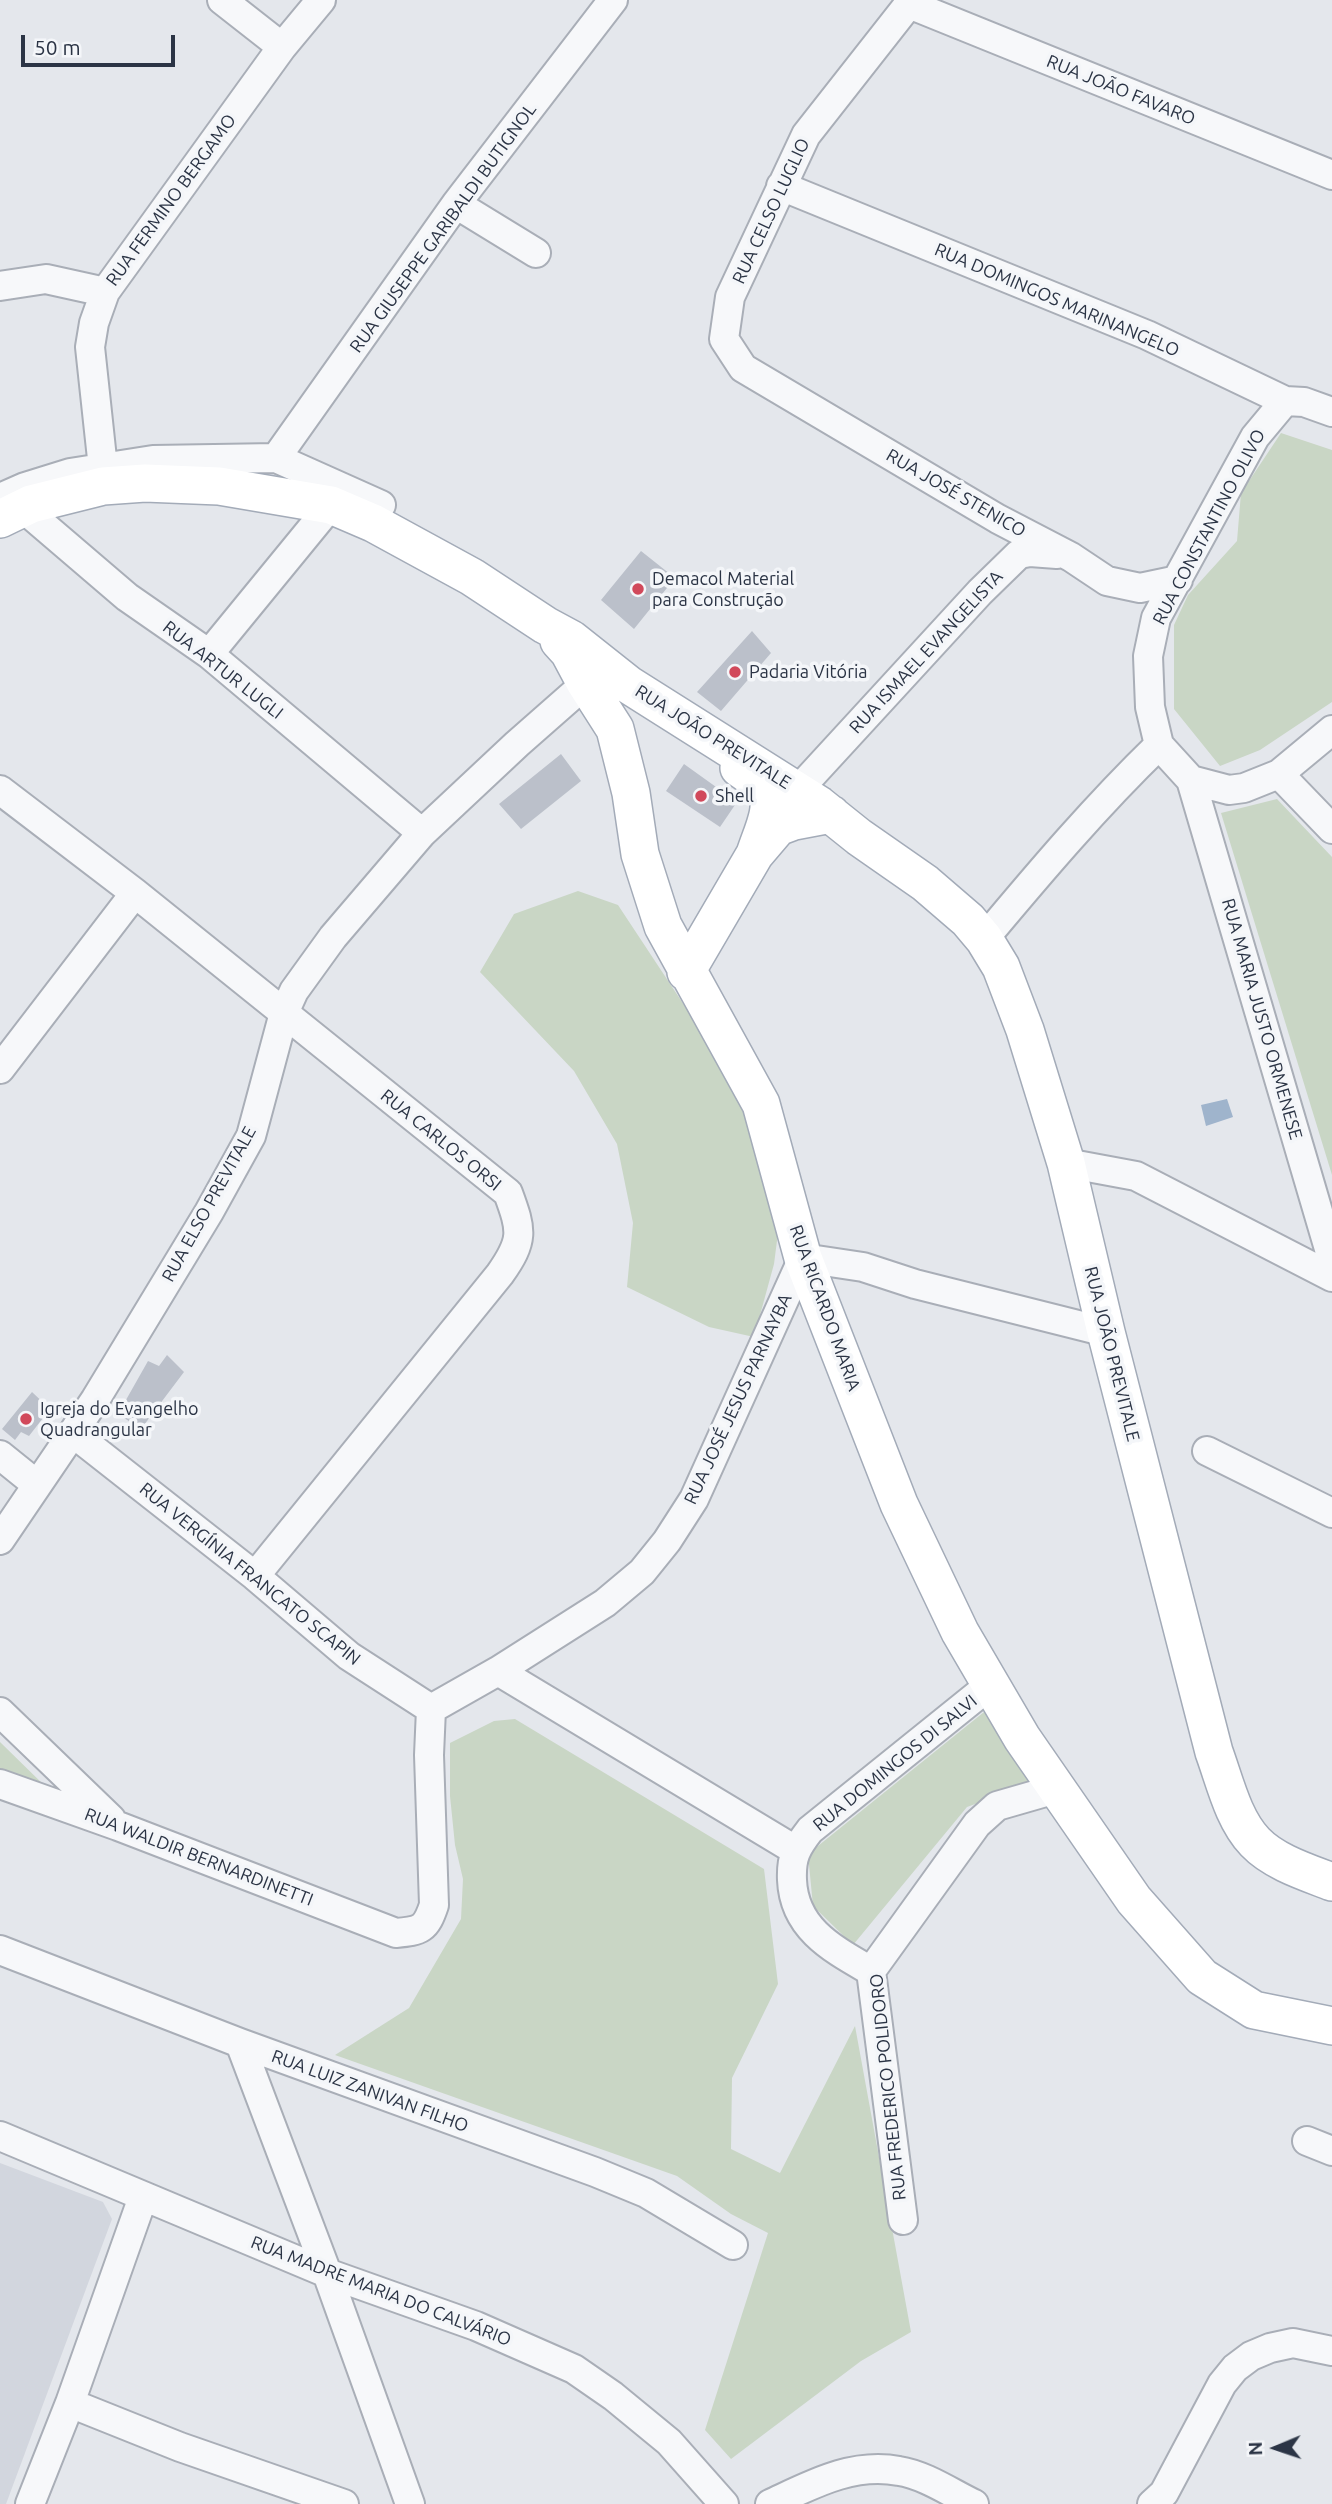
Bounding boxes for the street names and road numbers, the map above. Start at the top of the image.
street label: RUA JOÃO FAVARO [1043,50,1199,130]
street label: RUA GIUSEPPE GARIBALDI BUTIGNOL [345,99,541,357]
street label: RUA FERMINO BERGAMO [101,110,241,290]
street label: RUA CELSO LUGLIO [728,135,814,287]
street label: RUA DOMINGOS MARINANGELO [931,239,1183,361]
street label: RUA CONSTANTINO OLIVO [1148,426,1270,628]
street label: RUA JOSÉ STENICO [882,444,1030,542]
street label: RUA ISMAEL EVANGELISTA [845,566,1007,738]
street label: RUA ARTUR LUGLI [158,616,288,724]
street label: RUA JOÃO PREVITALE [631,680,795,794]
street label: RUA MARIA JUSTO ORMENESE [1217,896,1307,1142]
street label: RUA CARLOS ORSI [376,1085,506,1195]
street label: RUA ELSO PREVITALE [157,1122,261,1286]
street label: RUA RICARDO MARIA [785,1222,865,1394]
street label: RUA JOÃO PREVITALE [1080,1264,1144,1444]
street label: RUA JOSÉ JESUS PARNAYBA [680,1290,796,1508]
street label: RUA VERGÍNIA FRANCATO SCAPIN [135,1478,365,1670]
street label: RUA DOMINGOS DI SALVI [809,1690,981,1836]
street label: RUA WALDIR BERNARDINETTI [82,1803,316,1911]
street label: RUA FREDERICO POLIDORO [865,1972,911,2202]
street label: RUA LUIZ ZANIVAN FILHO [269,2045,471,2137]
street label: RUA MADRE MARIA DO CALVÁRIO [248,2231,514,2351]

